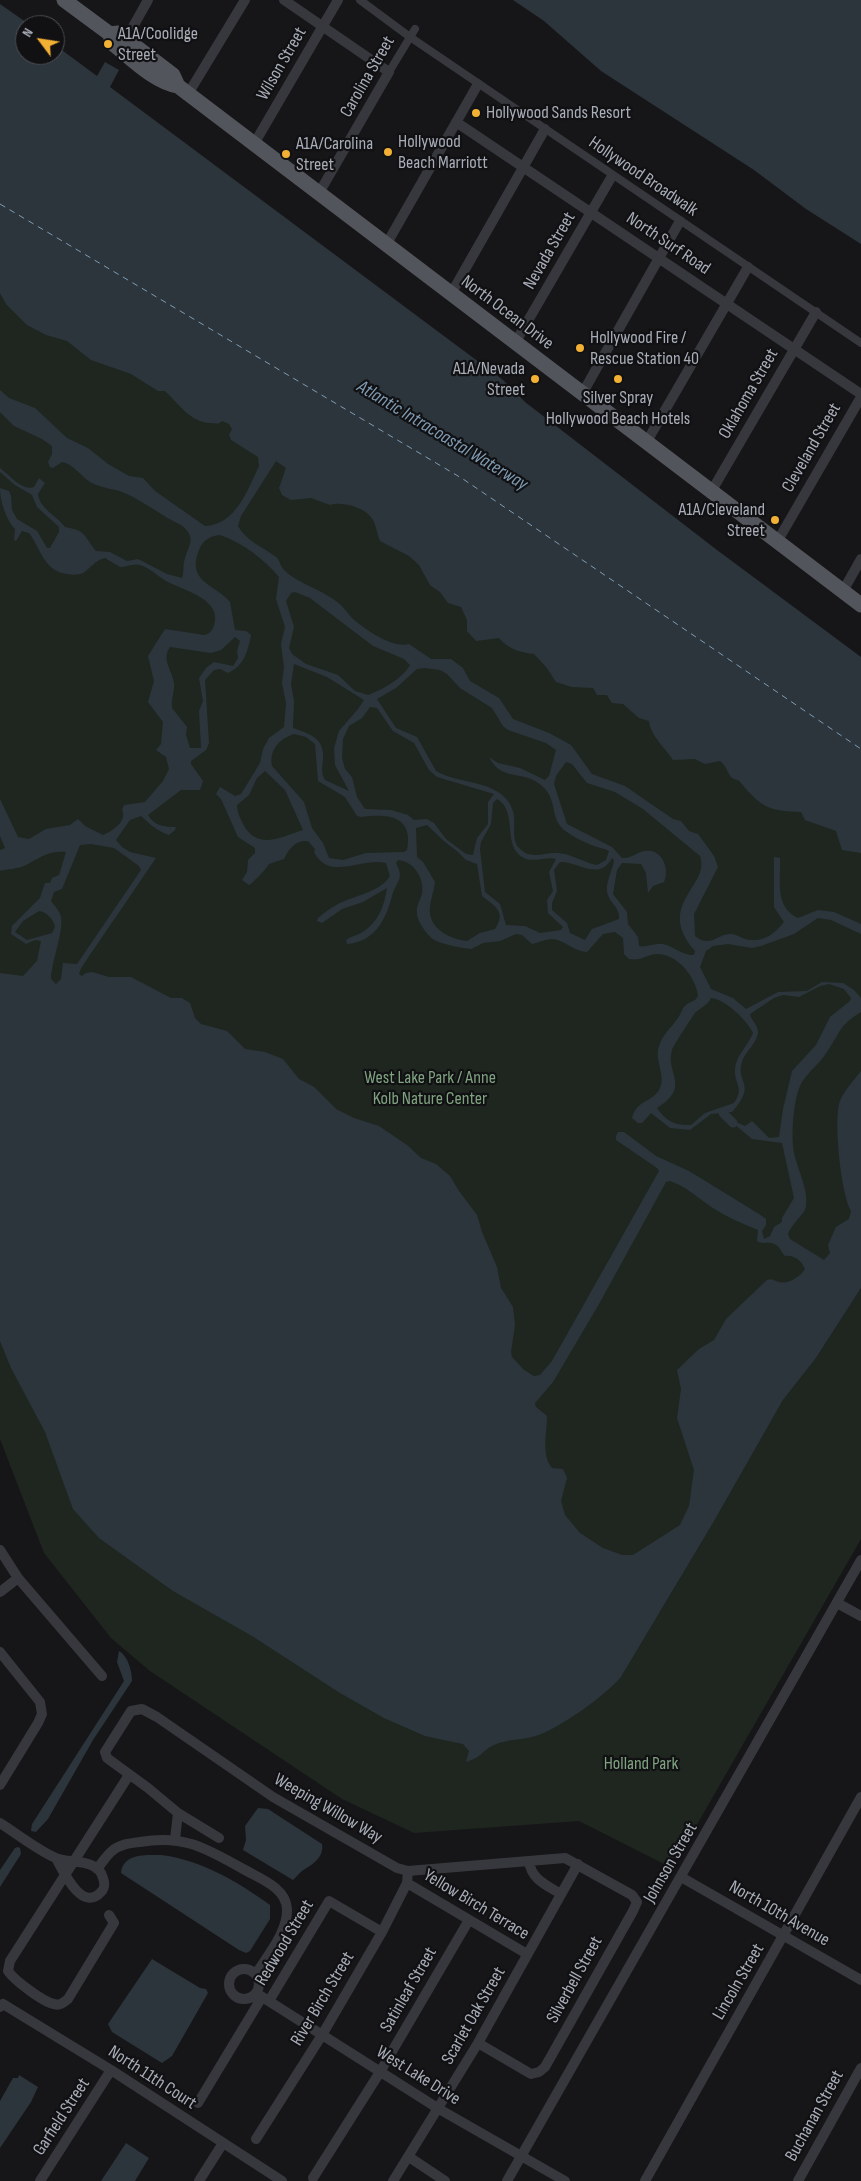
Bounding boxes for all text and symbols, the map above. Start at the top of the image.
north arrow [15,15,65,65]
place label: A1A/Coolidge Street [118,23,198,66]
street label: Wilson Street [252,24,312,104]
text: N [18,25,37,40]
street label: Carolina Street [336,33,400,121]
marker: A1A/Coolidge Street [102,38,114,50]
place label: Hollywood Sands Resort [486,102,631,124]
marker: Hollywood Sands Resort [470,107,482,119]
place label: Hollywood Beach Marriott [398,131,488,173]
street label: Hollywood Broadwalk [584,132,702,222]
place label: A1A/Carolina Street [296,133,373,176]
marker: Hollywood Beach Marriott [382,146,394,158]
marker: A1A/Carolina Street [280,148,292,160]
street label: North Surf Road [622,208,714,280]
street label: Nevada Street [519,209,581,293]
street label: North Ocean Drive [456,271,558,355]
place label: Hollywood Fire / Rescue Station 40 [590,327,699,369]
marker: Hollywood Fire / Rescue Station 40 [574,342,586,354]
street label: Oklahoma Street [715,345,783,443]
place label: A1A/Nevada Street [453,358,525,400]
marker: A1A/Nevada Street [529,373,541,385]
marker: Silver Spray Hollywood Beach Hotels [612,373,624,385]
water label: Atlantic Intracoastal Waterway [352,376,532,496]
place label: Silver Spray Hollywood Beach Hotels [546,387,690,429]
street label: Cleveland Street [778,399,846,497]
place label: A1A/Cleveland Street [679,499,765,542]
marker: A1A/Cleveland Street [769,514,781,526]
park label: West Lake Park / Anne Kolb Nature Center [364,1067,496,1110]
park label: Holland Park [604,1753,678,1775]
street label: Weeping Willow Way [270,1769,386,1849]
street label: Johnson Street [639,1819,703,1907]
street label: Yellow Birch Terrace [419,1865,533,1945]
street label: North 10th Avenue [725,1877,833,1951]
street label: Redwood Street [251,1896,319,1990]
street label: Silverbell Street [542,1933,608,2027]
street label: Lincoln Street [709,1940,769,2024]
street label: Satinleaf Street [376,1944,442,2036]
street label: River Birch Street [287,1948,359,2050]
street label: Scarlet Oak Street [437,1963,511,2069]
street label: North 11th Court [104,2041,200,2115]
street label: West Lake Drive [372,2042,464,2110]
street label: Buchanan Street [781,2067,849,2165]
street label: Garfield Street [29,2074,95,2160]

